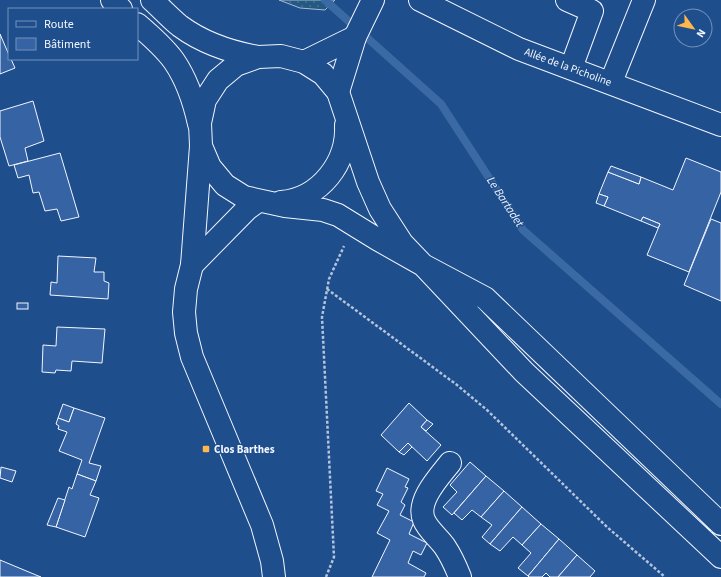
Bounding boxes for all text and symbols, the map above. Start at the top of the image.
legend [8,8,138,60]
north arrow [673,8,713,48]
text: Route [44,16,74,33]
text: N [693,26,709,40]
text: Bâtiment [44,36,90,53]
street label: Allée de la Picholine [522,44,614,90]
water label: Le Bartadet [482,173,528,231]
place label: Clos Barthes [214,442,275,457]
marker: Clos Barthes [201,444,211,454]

